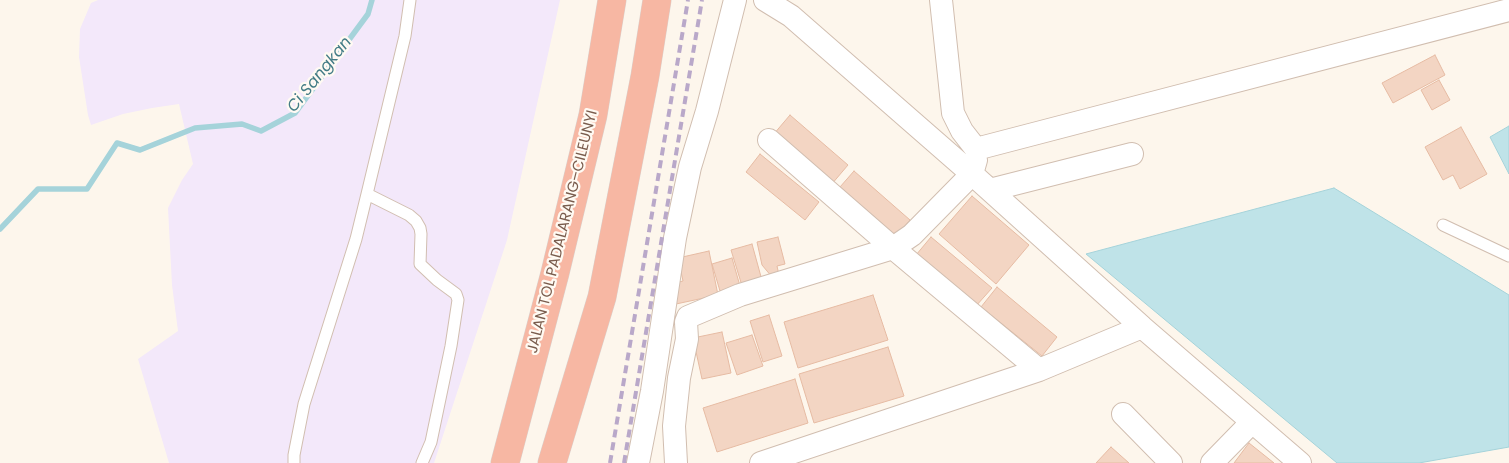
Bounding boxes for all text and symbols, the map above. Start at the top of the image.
water label: Ci Sangkan [284,33,356,117]
street label: JALAN TOL PADALARANG–CILEUNYI [524,109,602,355]

